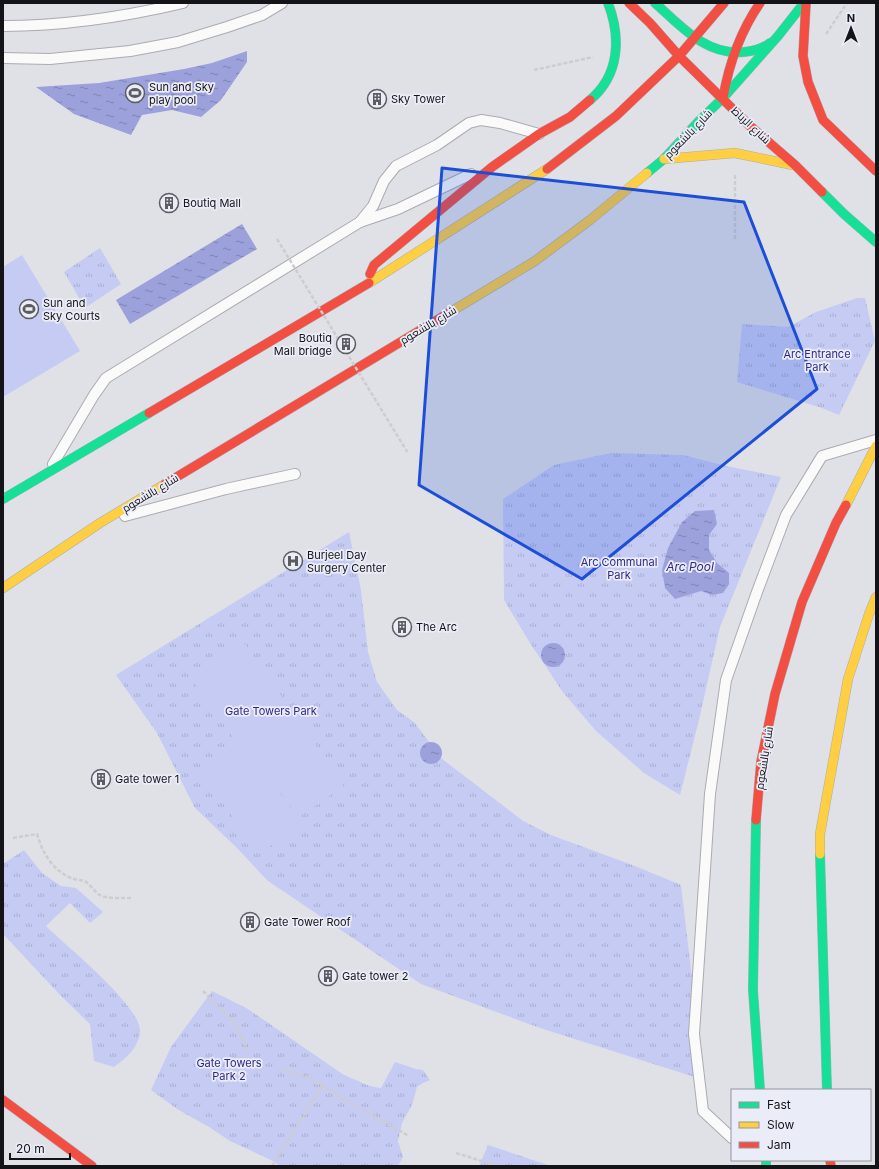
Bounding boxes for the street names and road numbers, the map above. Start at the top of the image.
street label: شارع الرباط [728,103,773,147]
street label: شارع بالشعوم [661,106,716,162]
street label: شارع بالشعوم [397,303,459,348]
street label: شارع بالشعوم [119,471,181,516]
street label: شارع بالشعوم [752,726,777,791]

